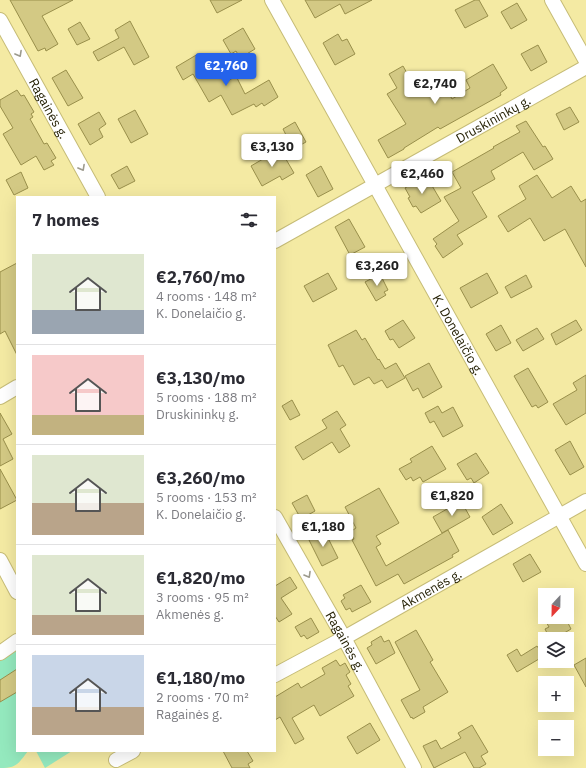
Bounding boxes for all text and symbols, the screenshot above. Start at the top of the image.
one-way arrow [14,50,22,57]
pin: €2,760 [193,53,259,87]
text: €2,760 [204,57,248,74]
pin: €2,740 [402,71,468,105]
street label: Ragainės g. [25,75,73,142]
text: €2,740 [413,75,457,92]
street label: Druskininkų g. [453,91,534,147]
pin: €3,130 [239,134,305,168]
text: €3,130 [250,138,294,155]
pin: €2,460 [389,161,455,195]
one-way arrow [77,164,84,171]
text: €2,460 [400,165,444,182]
text: 7 homes [32,209,99,231]
icon: filters [238,209,260,231]
pin: €3,260 [344,253,410,287]
text: €3,260 [355,257,399,274]
text: €2,760/mo [156,266,245,288]
icon: home [64,270,112,318]
text: 4 rooms · 148 m² [156,288,257,305]
street label: K. Donelaičio g. [429,291,488,378]
text: K. Donelaičio g. [156,305,246,322]
text: €3,130/mo [156,367,245,389]
icon: home [64,371,112,419]
text: 5 rooms · 188 m² [156,389,257,406]
text: Druskininkų g. [156,406,239,423]
text: €3,260/mo [156,467,245,489]
icon: home [64,471,112,519]
pin: €1,820 [419,483,485,517]
text: €1,820 [430,487,474,504]
text: 5 rooms · 153 m² [156,489,257,506]
text: K. Donelaičio g. [156,506,246,523]
pin: €1,180 [290,514,356,548]
text: €1,180 [301,518,345,535]
street label: Akmenės g. [397,565,465,613]
text: €1,820/mo [156,567,245,589]
icon: home [64,571,112,619]
one-way arrow [303,571,310,578]
north arrow [538,588,574,624]
map controls [538,588,574,756]
text: 3 rooms · 95 m² [156,589,249,606]
text: Akmenės g. [156,606,224,623]
street label: Ragainės g. [322,608,369,675]
button: layers [538,632,574,668]
text: €1,180/mo [156,667,245,689]
icon: home [64,671,112,719]
button: + [538,676,574,712]
text: 2 rooms · 70 m² [156,689,249,706]
text: Ragainės g. [156,706,223,723]
button: − [538,720,574,756]

